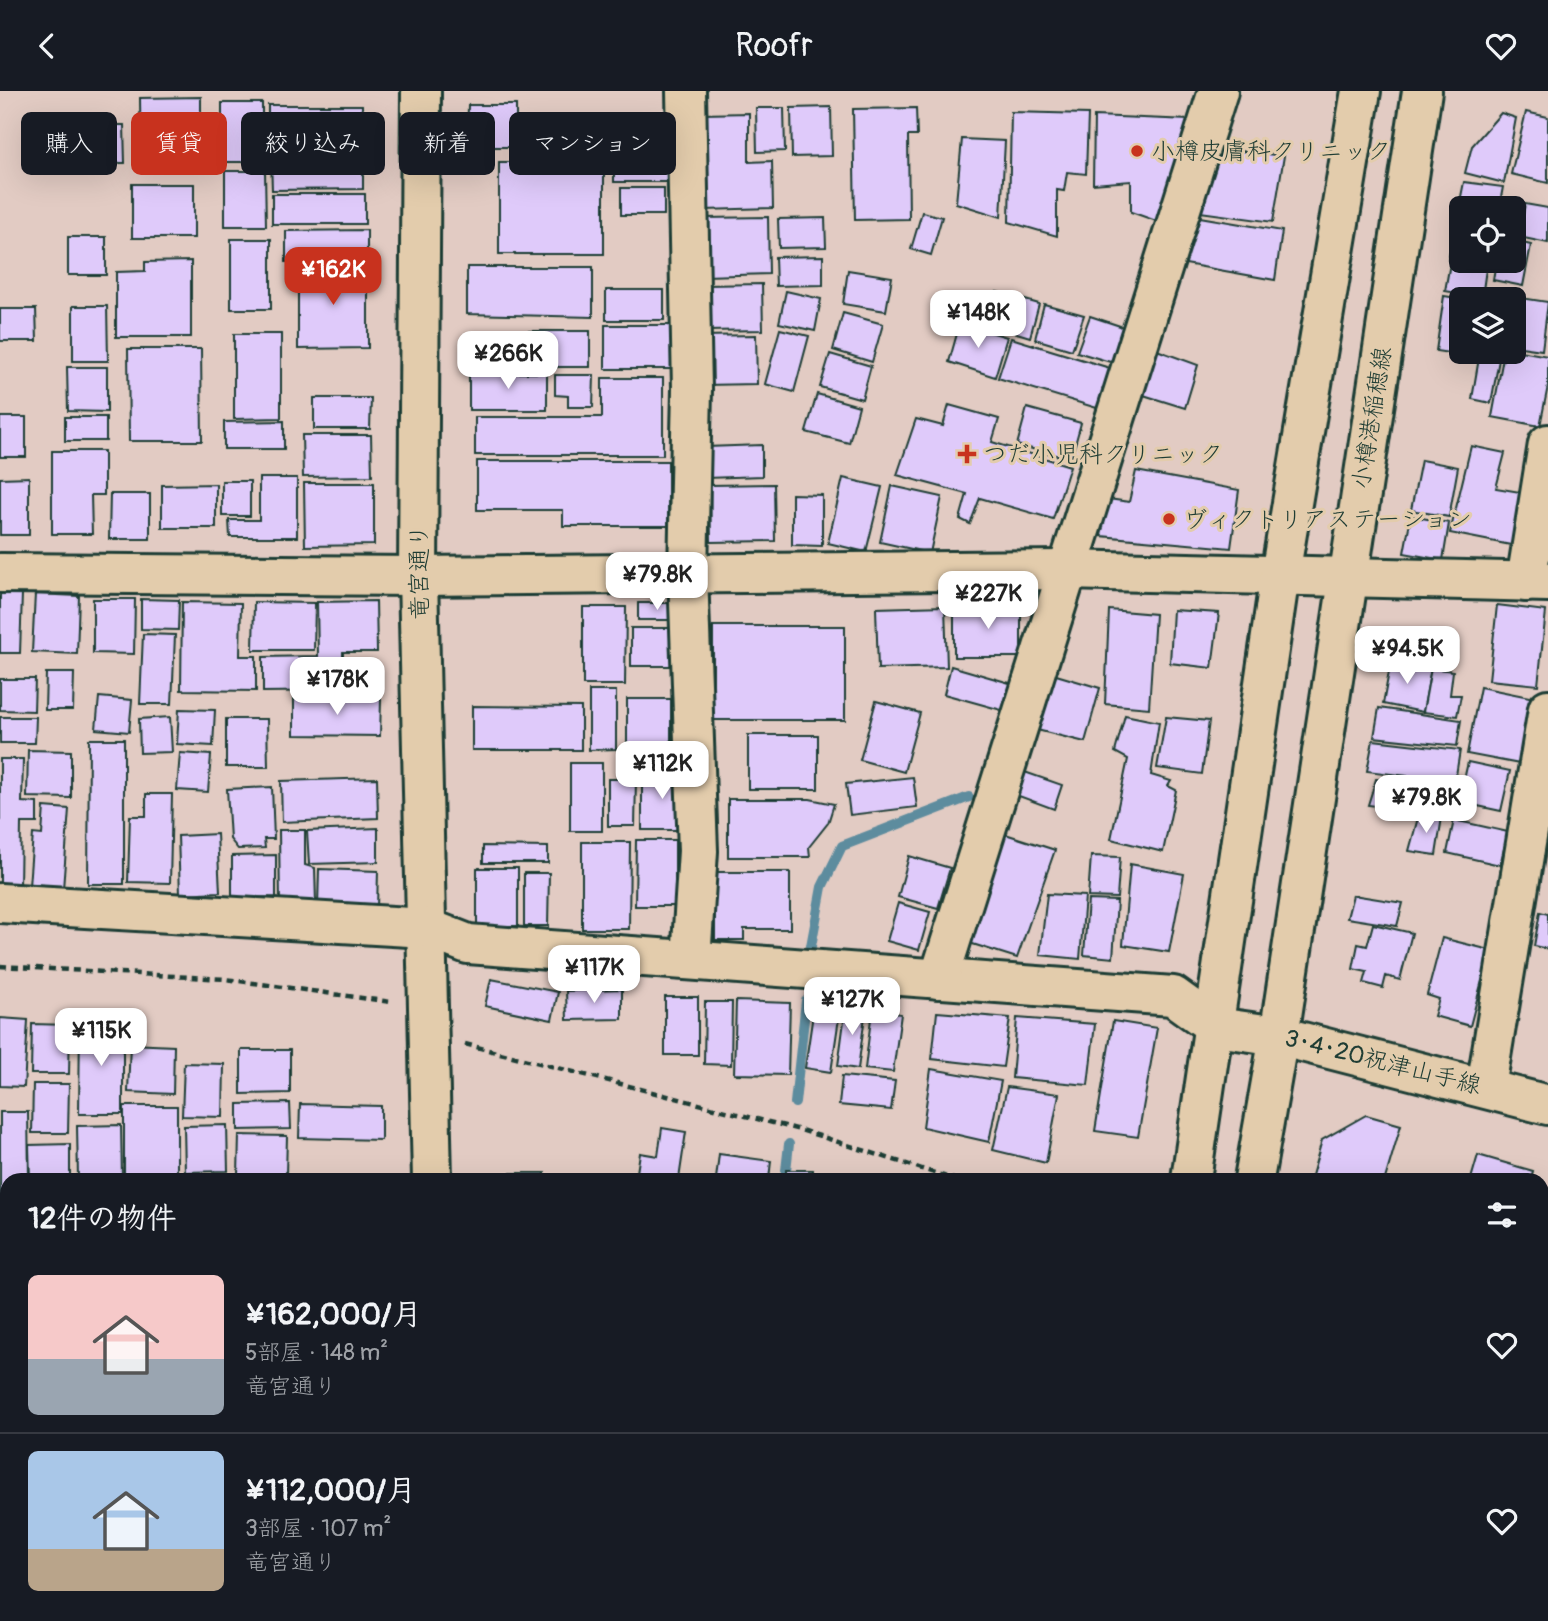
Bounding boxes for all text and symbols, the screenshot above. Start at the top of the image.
text: Roofr [735,26,813,66]
icon: back [28,27,66,65]
icon: heart [1482,27,1520,65]
chip: 購入 [21,112,117,175]
chip: 賃貸 [131,112,227,175]
chip: 絞り込み [241,112,385,175]
chip: 新着 [399,112,495,175]
chip: マンション [509,112,676,175]
place label: 小樽皮膚科クリニック [1151,137,1391,166]
marker: 小樽皮膚科クリニック [1129,143,1145,159]
map controls [1449,196,1526,364]
button: locate [1449,196,1526,273]
pin: ¥162K [284,247,382,307]
text: ¥162K [300,255,366,284]
button: layers [1449,287,1526,364]
pin: ¥148K [929,291,1027,350]
text: ¥148K [946,298,1010,327]
pin: ¥266K [459,331,557,391]
text: ¥266K [473,339,543,368]
street label: 小樽港稲穂線 [1346,345,1398,491]
place label: つだ小児科クリニック [983,440,1223,469]
marker: つだ小児科クリニック [957,444,977,464]
place label: ヴィクトリアステーション [1183,505,1472,534]
marker: ヴィクトリアステーション [1161,511,1177,527]
street label: 竜宮通り [405,524,434,620]
pin: ¥79.8K [600,553,714,612]
text: ¥79.8K [622,560,692,589]
pin: ¥227K [939,571,1037,631]
text: ¥227K [954,579,1022,608]
pin: ¥94.5K [1350,627,1464,686]
text: ¥94.5K [1371,634,1443,663]
pin: ¥178K [288,657,386,717]
text: ¥178K [306,665,368,694]
pin: ¥112K [613,741,711,801]
text: ¥112K [632,749,692,778]
pin: ¥79.8K [1369,775,1483,835]
text: ¥79.8K [1391,783,1461,812]
pin: ¥117K [545,946,643,1005]
text: ¥117K [564,953,624,982]
pin: ¥127K [803,977,901,1037]
text: ¥127K [820,985,884,1014]
pin: ¥115K [52,1009,150,1068]
text: ¥115K [71,1016,131,1045]
street label: 3･4･20祝津山手線 [1282,1024,1484,1100]
icon: filters [1483,1196,1521,1234]
text: 12件の物件 [28,1200,177,1237]
text: ¥162,000/月 [245,1296,422,1333]
icon: home [84,1303,168,1387]
icon: heart [1483,1326,1521,1364]
text: 5部屋 · 148 m² [245,1338,388,1367]
text: 竜宮通り [245,1372,337,1401]
text: ¥112,000/月 [245,1472,416,1509]
icon: home [84,1479,168,1563]
icon: heart [1483,1502,1521,1540]
text: 3部屋 · 107 m² [245,1514,391,1543]
text: 竜宮通り [245,1548,337,1577]

